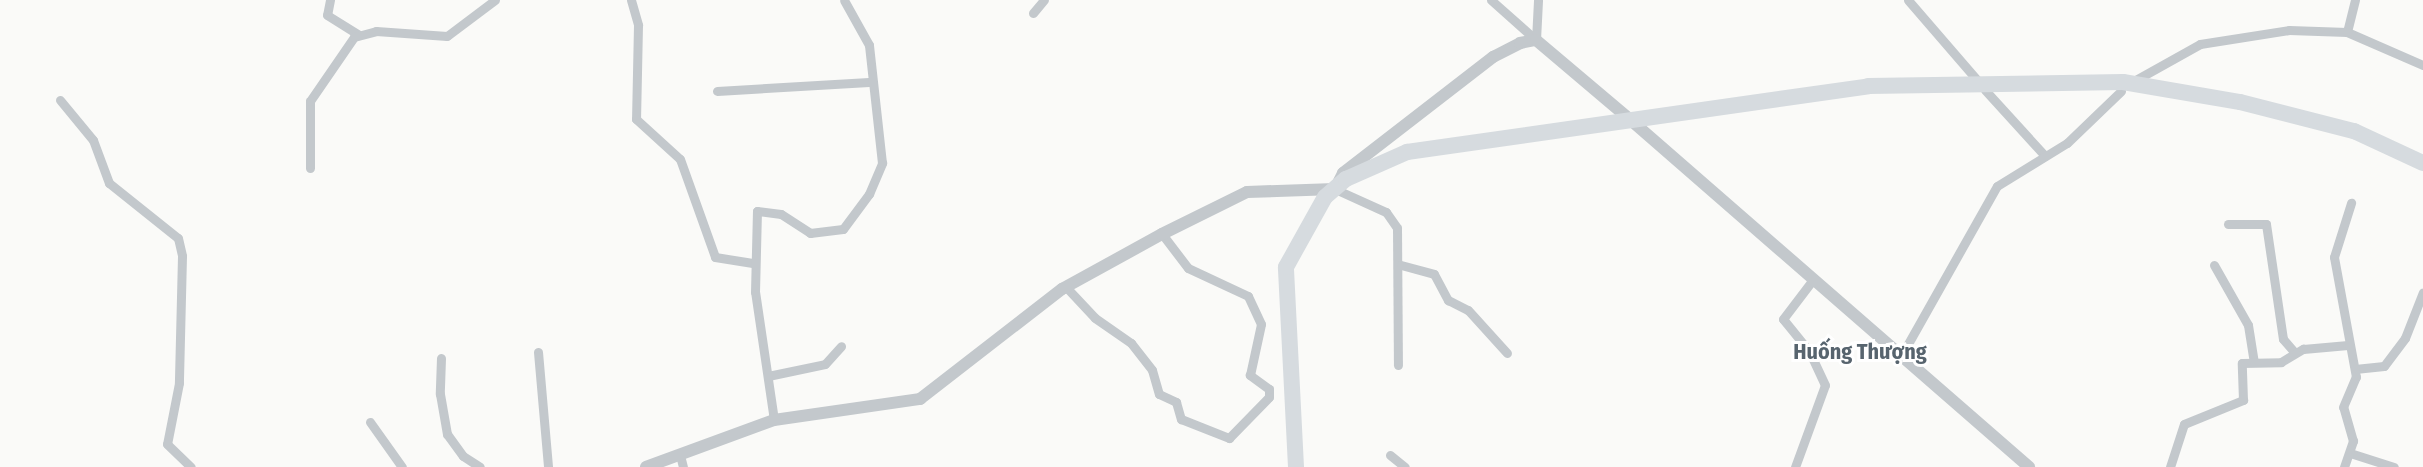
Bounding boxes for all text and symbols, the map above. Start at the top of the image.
district label: Huống Thượng [1793,339,1927,365]

